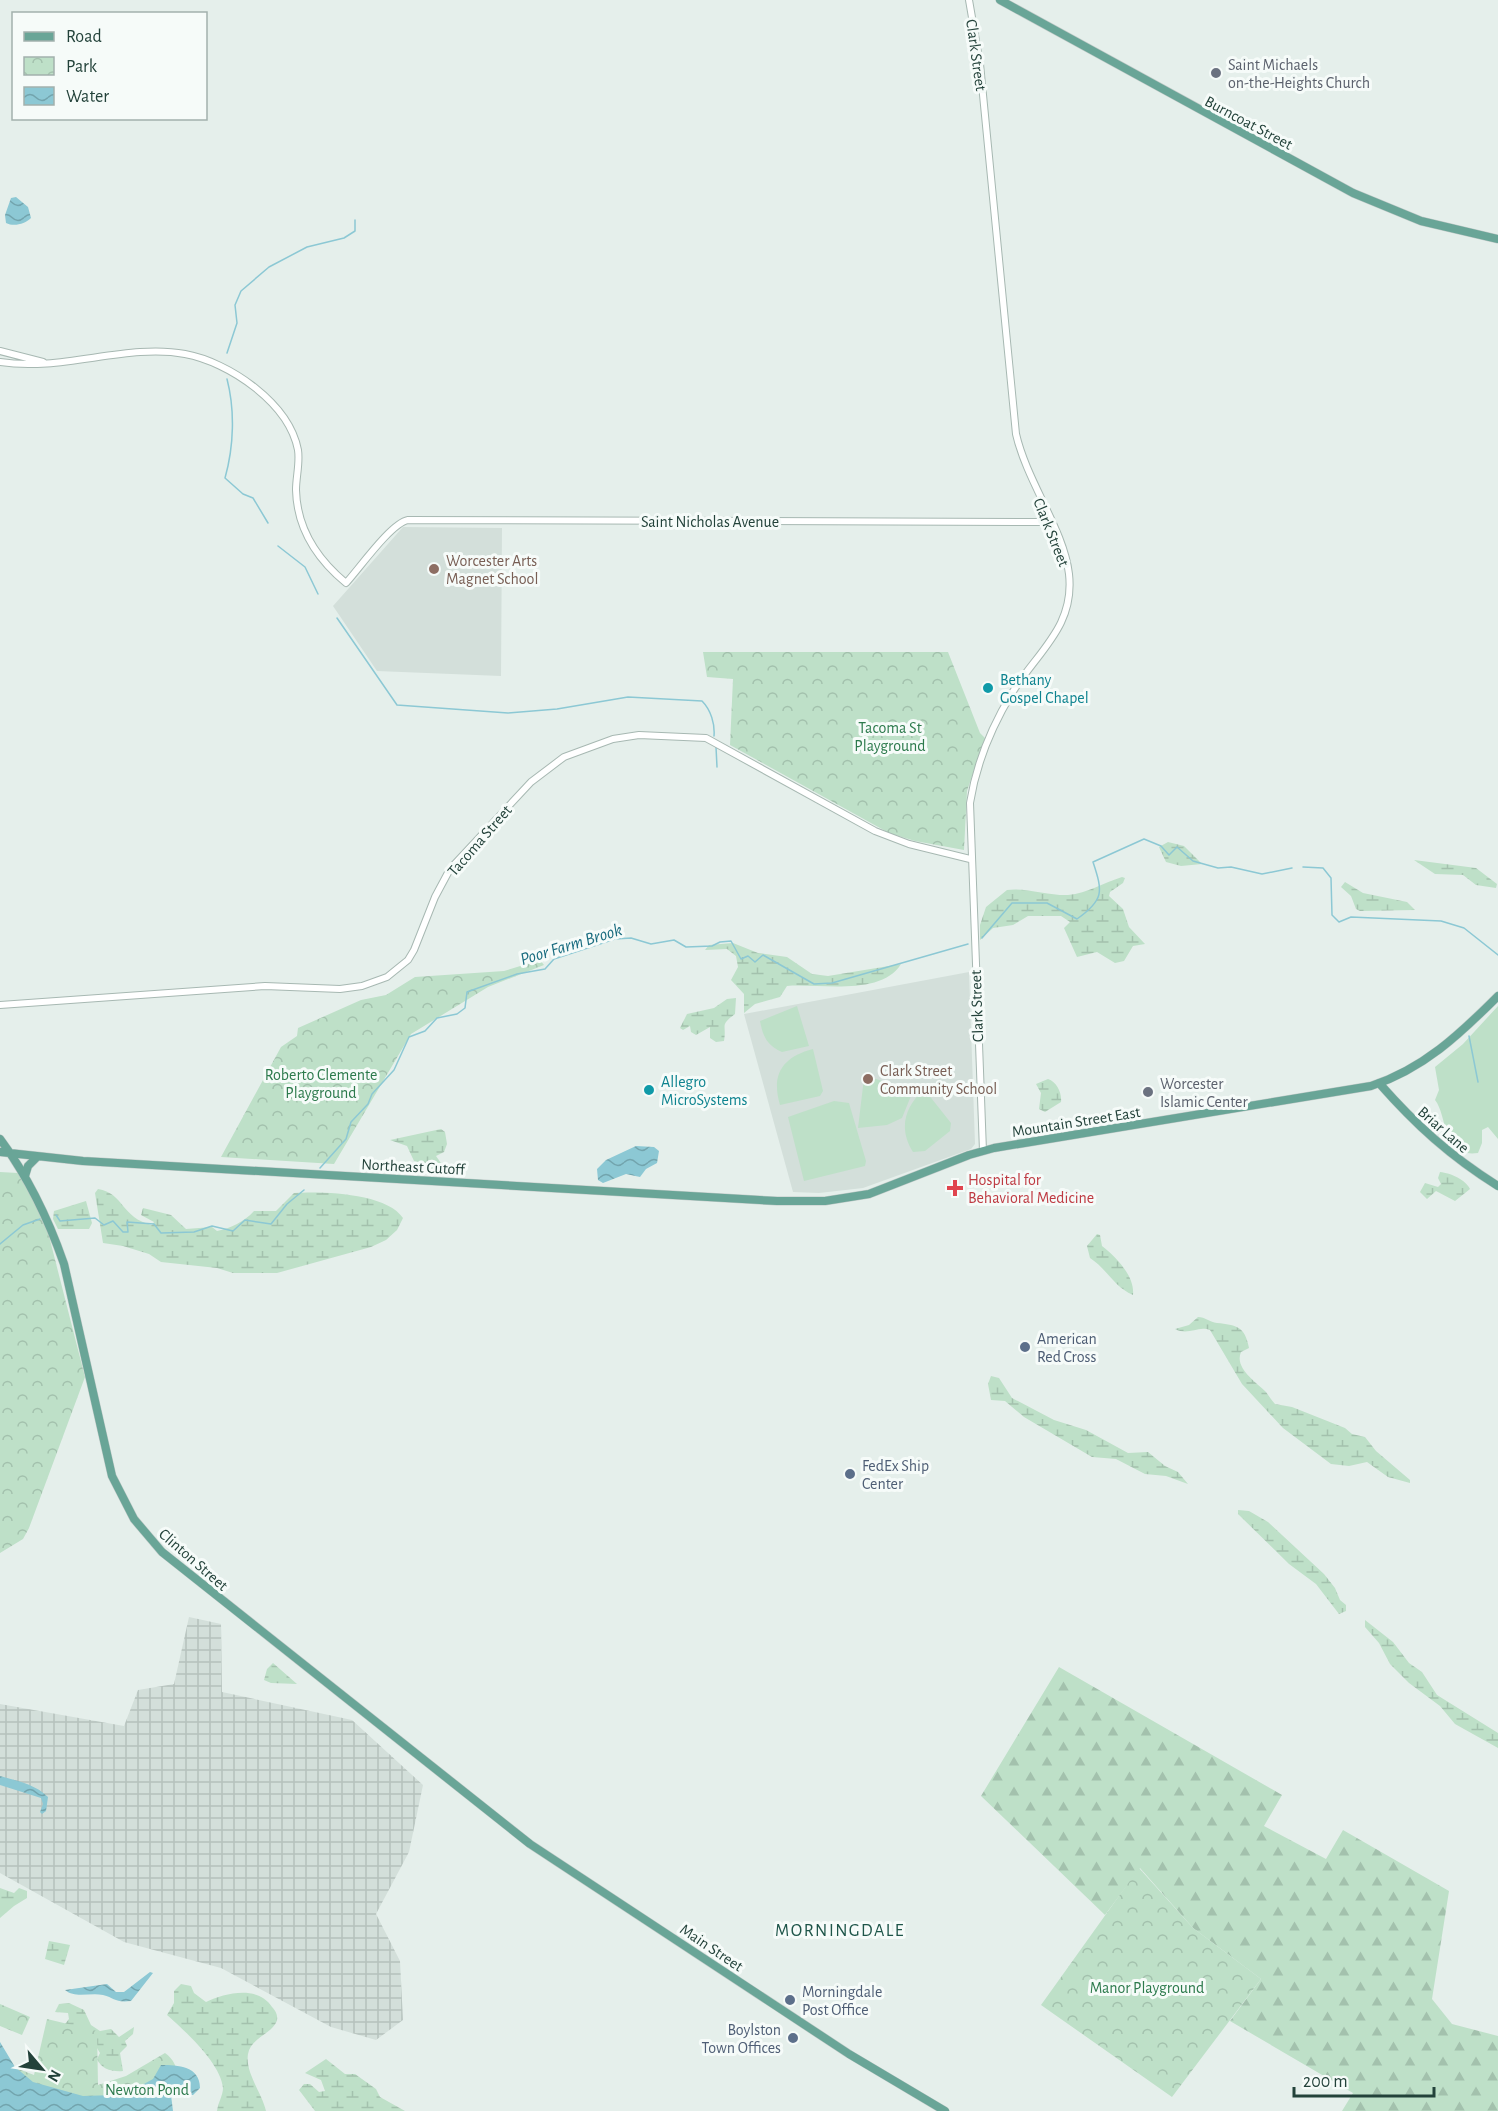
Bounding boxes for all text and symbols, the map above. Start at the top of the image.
legend [12,12,207,120]
street label: Clark Street [963,18,989,92]
text: Road [66,28,102,46]
place label: Saint Michaels on-the-Heights Church [1228,57,1370,91]
text: Park [66,58,98,76]
marker: Saint Michaels on-the-Heights Church [1209,66,1223,80]
text: Water [66,88,109,106]
street label: Burncoat Street [1202,93,1295,153]
street label: Clark Street [1030,496,1072,569]
street label: Saint Nicholas Avenue [641,514,779,530]
place label: Worcester Arts Magnet School [446,553,538,587]
marker: Worcester Arts Magnet School [427,562,441,576]
place label: Bethany Gospel Chapel [1000,672,1089,706]
marker: Bethany Gospel Chapel [981,681,995,695]
park label: Tacoma St Playground [854,720,926,755]
street label: Tacoma Street [445,802,515,879]
water label: Poor Farm Brook [518,921,624,969]
street label: Clark Street [968,970,986,1042]
place label: Clark Street Community School [880,1063,997,1098]
park label: Roberto Clemente Playground [265,1067,377,1102]
marker: Clark Street Community School [861,1072,875,1086]
place label: Allegro MicroSystems [661,1074,748,1109]
place label: Worcester Islamic Center [1160,1076,1248,1110]
marker: Allegro MicroSystems [642,1083,656,1097]
marker: Worcester Islamic Center [1141,1085,1155,1099]
street label: Briar Lane [1415,1103,1472,1156]
street label: Mountain Street East [1011,1104,1142,1140]
street label: Northeast Cutoff [361,1156,466,1178]
place label: Hospital for Behavioral Medicine [968,1172,1094,1206]
marker: Hospital for Behavioral Medicine [946,1179,964,1197]
place label: American Red Cross [1037,1331,1097,1365]
marker: American Red Cross [1018,1340,1032,1354]
place label: FedEx Ship Center [862,1458,929,1492]
marker: FedEx Ship Center [843,1467,857,1481]
street label: Clinton Street [156,1526,231,1594]
street label: Main Street [677,1921,746,1975]
district label: MORNINGDALE [775,1922,905,1940]
park label: Manor Playground [1090,1980,1204,1997]
place label: Morningdale Post Office [802,1984,882,2018]
marker: Morningdale Post Office [783,1993,797,2007]
place label: Boylston Town Offices [702,2022,781,2056]
marker: Boylston Town Offices [786,2031,800,2045]
north arrow [12,2039,72,2099]
scale bar [1294,2060,1434,2098]
text: N [45,2067,64,2085]
text: 200 m [1303,2073,1348,2091]
park label: Newton Pond [105,2082,189,2098]

